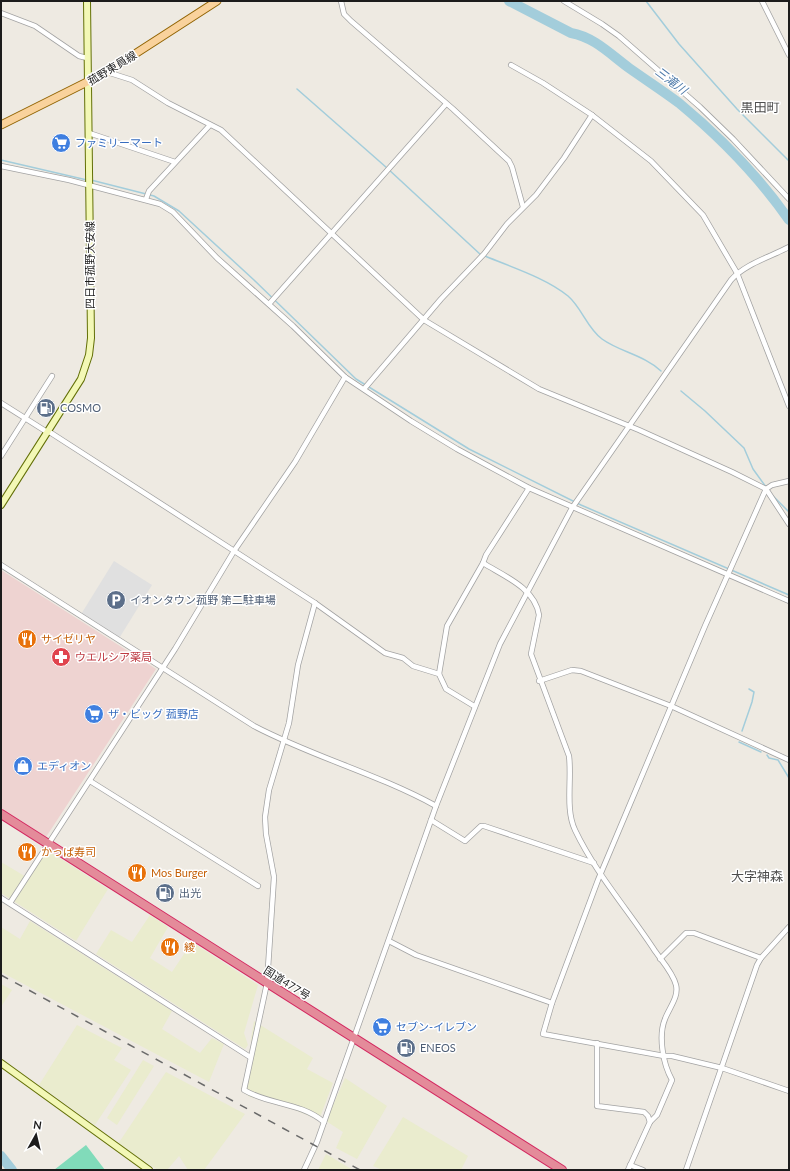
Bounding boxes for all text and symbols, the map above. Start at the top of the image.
street label: 菰野東員線 [85,48,139,87]
water label: 三滝川 [652,64,692,99]
district label: 黒田町 [740,99,780,115]
supermarket icon: ファミリーマート [50,132,72,154]
place label: ファミリーマート [75,136,163,149]
street label: 四日市菰野大安線 [83,221,96,309]
fuel station icon: COSMO [35,397,57,419]
place label: COSMO [60,401,101,414]
parking icon: イオンタウン菰野 第二駐車場 [105,589,127,611]
place label: イオンタウン菰野 第二駐車場 [130,593,276,606]
restaurant icon: サイゼリヤ [16,628,38,650]
place label: サイゼリヤ [41,632,96,645]
pharmacy icon: ウエルシア薬局 [50,646,72,668]
place label: ウエルシア薬局 [75,650,152,663]
supermarket icon: ザ・ビッグ 菰野店 [83,703,105,725]
place label: ザ・ビッグ 菰野店 [108,707,199,720]
shop icon: エディオン [12,755,34,777]
place label: エディオン [37,759,91,772]
restaurant icon: かっぱ寿司 [16,841,38,863]
place label: かっぱ寿司 [41,845,96,858]
restaurant icon: Mos Burger [126,862,148,884]
place label: Mos Burger [151,866,207,879]
district label: 大字神森 [731,868,783,884]
fuel station icon: 出光 [154,882,176,904]
place label: 出光 [179,886,201,899]
restaurant icon: 綾 [159,936,181,958]
place label: 綾 [184,940,195,953]
street label: 国道477号 [262,963,313,1002]
supermarket icon: セブン-イレブン [371,1016,393,1038]
place label: セブン-イレブン [396,1020,477,1033]
fuel station icon: ENEOS [395,1037,417,1059]
place label: ENEOS [420,1041,456,1054]
north arrow [16,1115,56,1155]
text: N [32,1118,43,1132]

